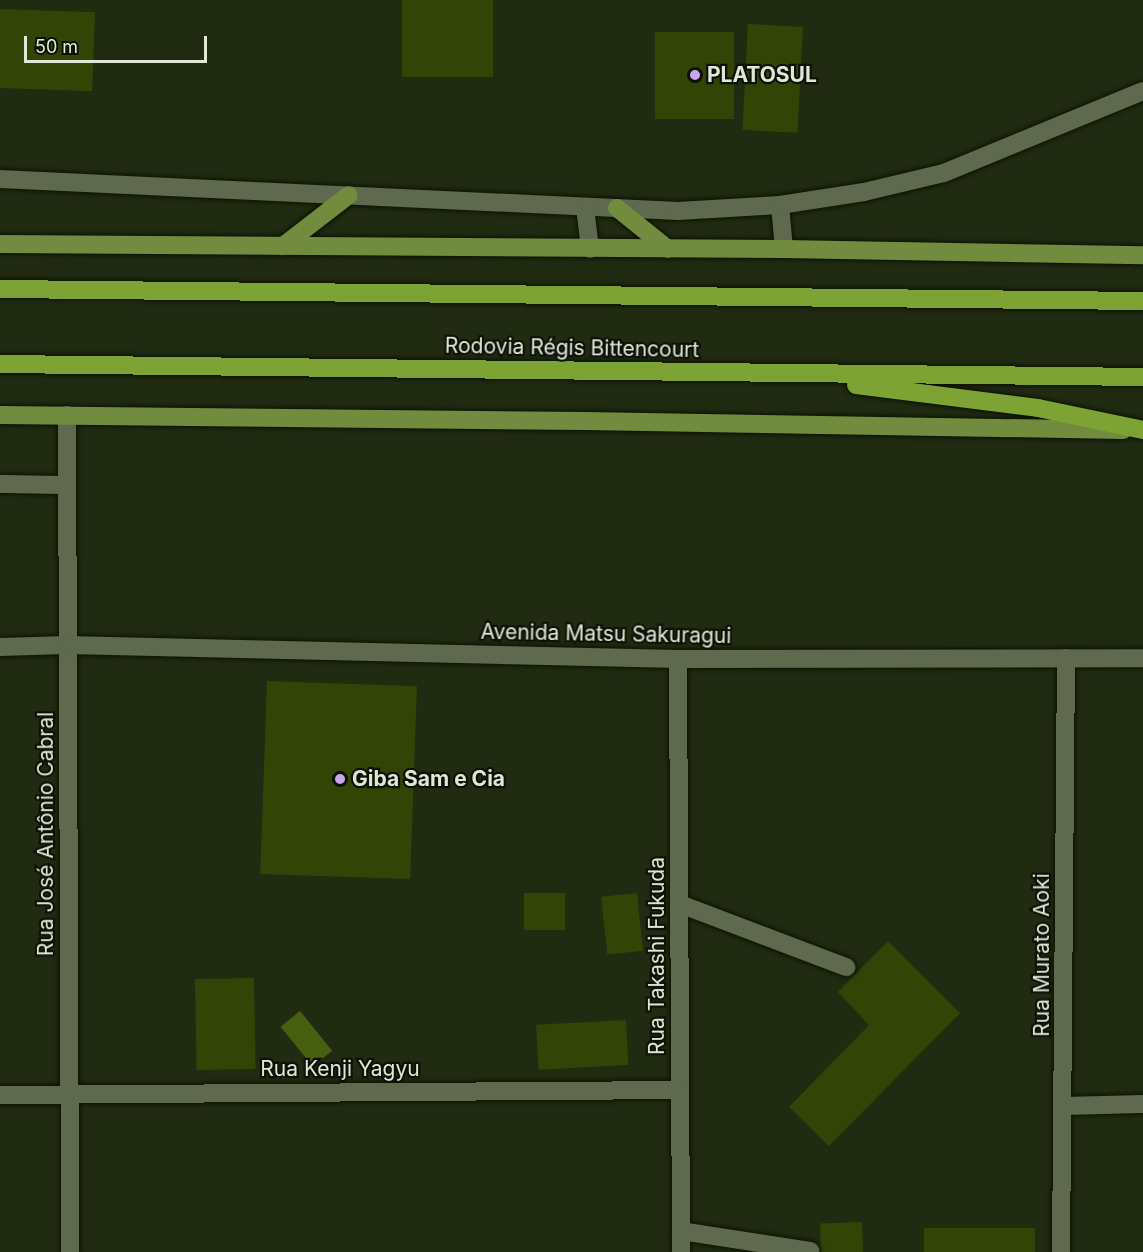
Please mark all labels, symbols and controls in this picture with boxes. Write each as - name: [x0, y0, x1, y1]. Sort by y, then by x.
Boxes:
- scale bar: [27, 24, 210, 62]
- text: 50 m: [35, 36, 78, 57]
- place label: PLATOSUL: [707, 62, 817, 88]
- marker: PLATOSUL: [688, 68, 702, 82]
- street label: Rodovia Régis Bittencourt: [445, 333, 699, 363]
- street label: Avenida Matsu Sakuragui: [480, 619, 732, 649]
- street label: Rua José Antônio Cabral: [33, 712, 59, 956]
- place label: Giba Sam e Cia: [352, 766, 505, 792]
- marker: Giba Sam e Cia: [333, 772, 347, 786]
- street label: Rua Takashi Fukuda: [644, 857, 670, 1055]
- street label: Rua Murato Aoki: [1029, 873, 1055, 1037]
- street label: Rua Kenji Yagyu: [260, 1056, 420, 1082]

